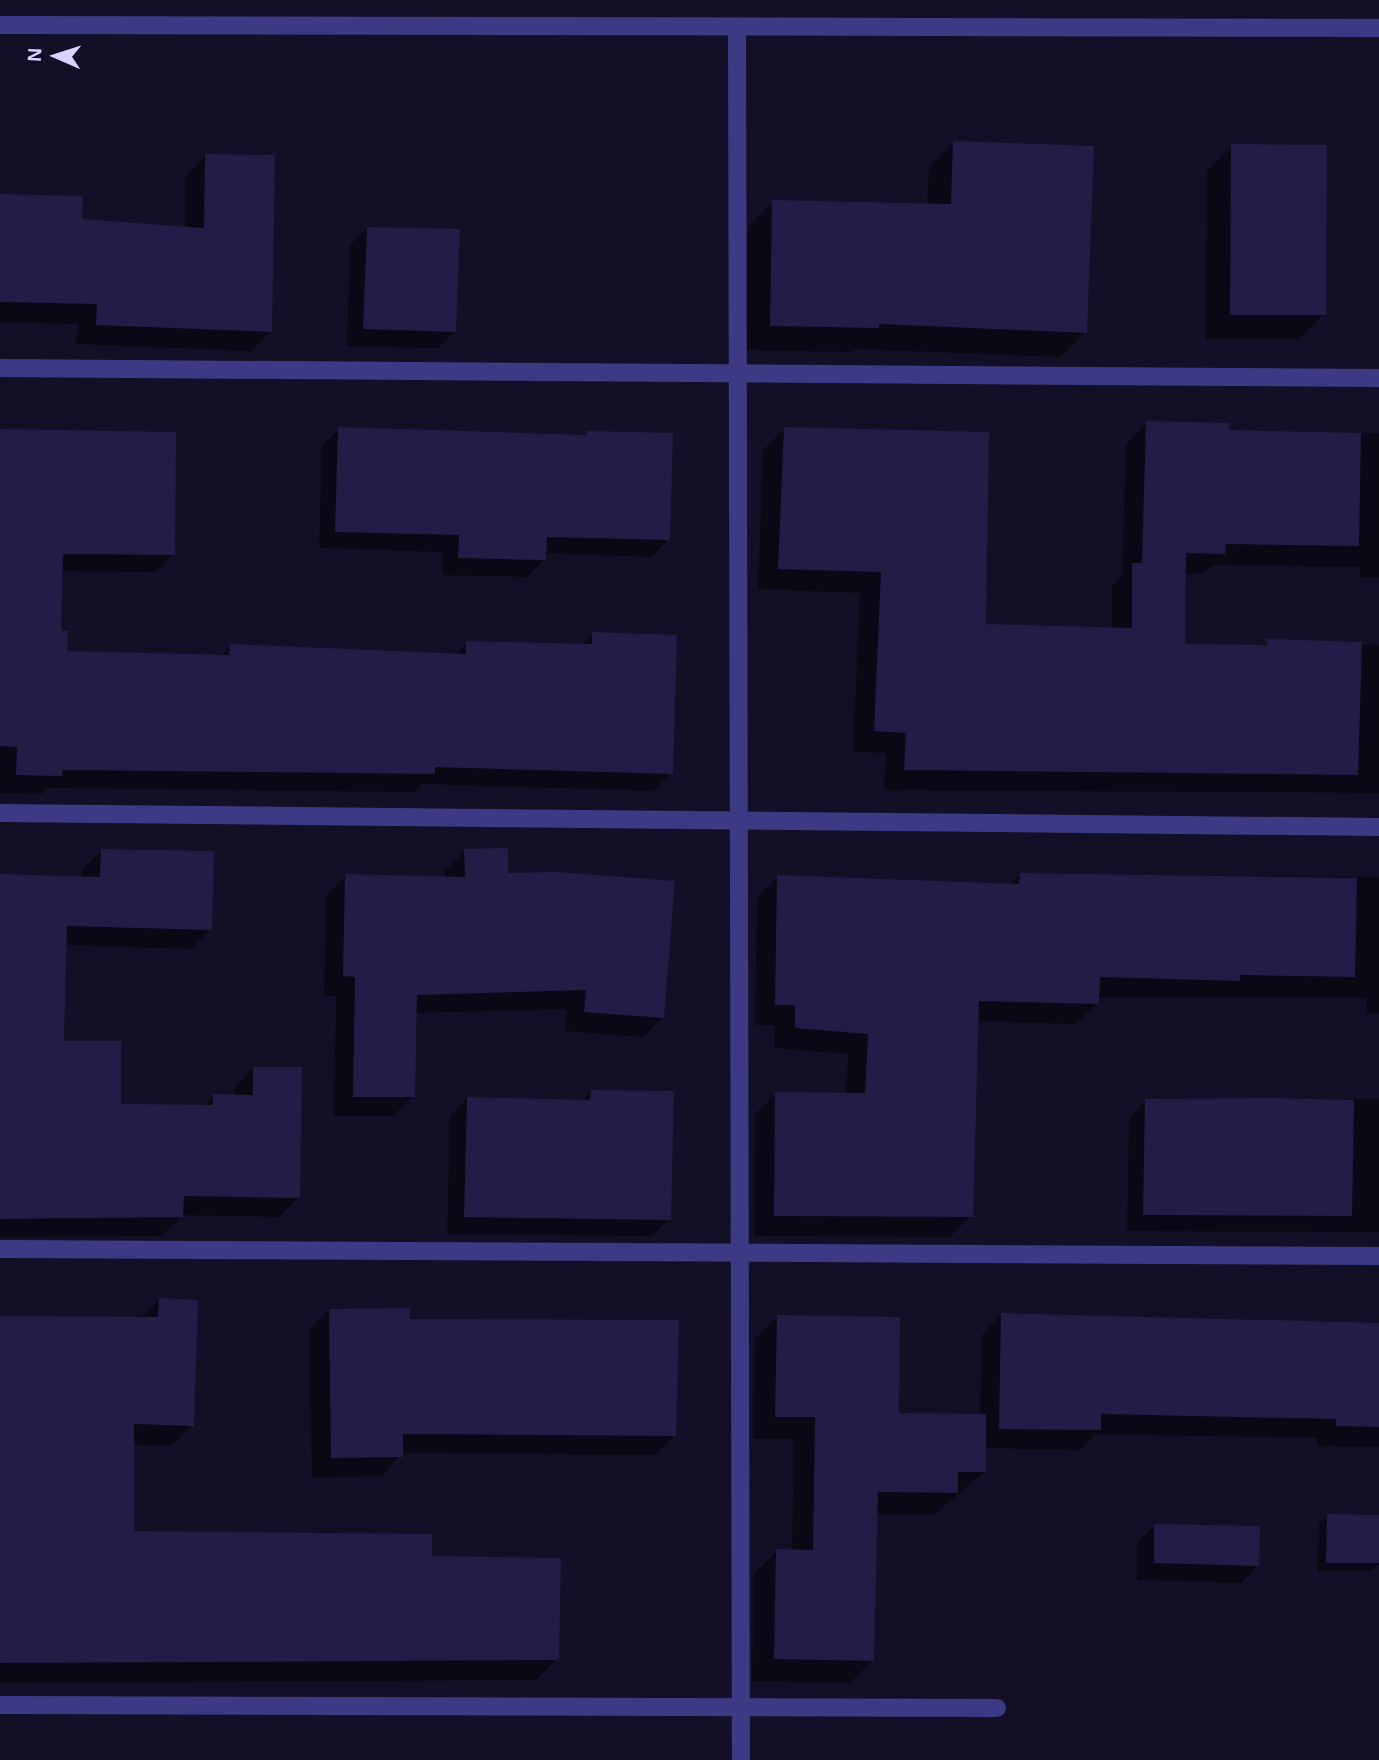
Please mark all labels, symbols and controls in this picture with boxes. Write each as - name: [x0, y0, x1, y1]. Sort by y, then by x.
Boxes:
- north arrow: [21, 21, 91, 91]
- text: N: [24, 47, 45, 62]

